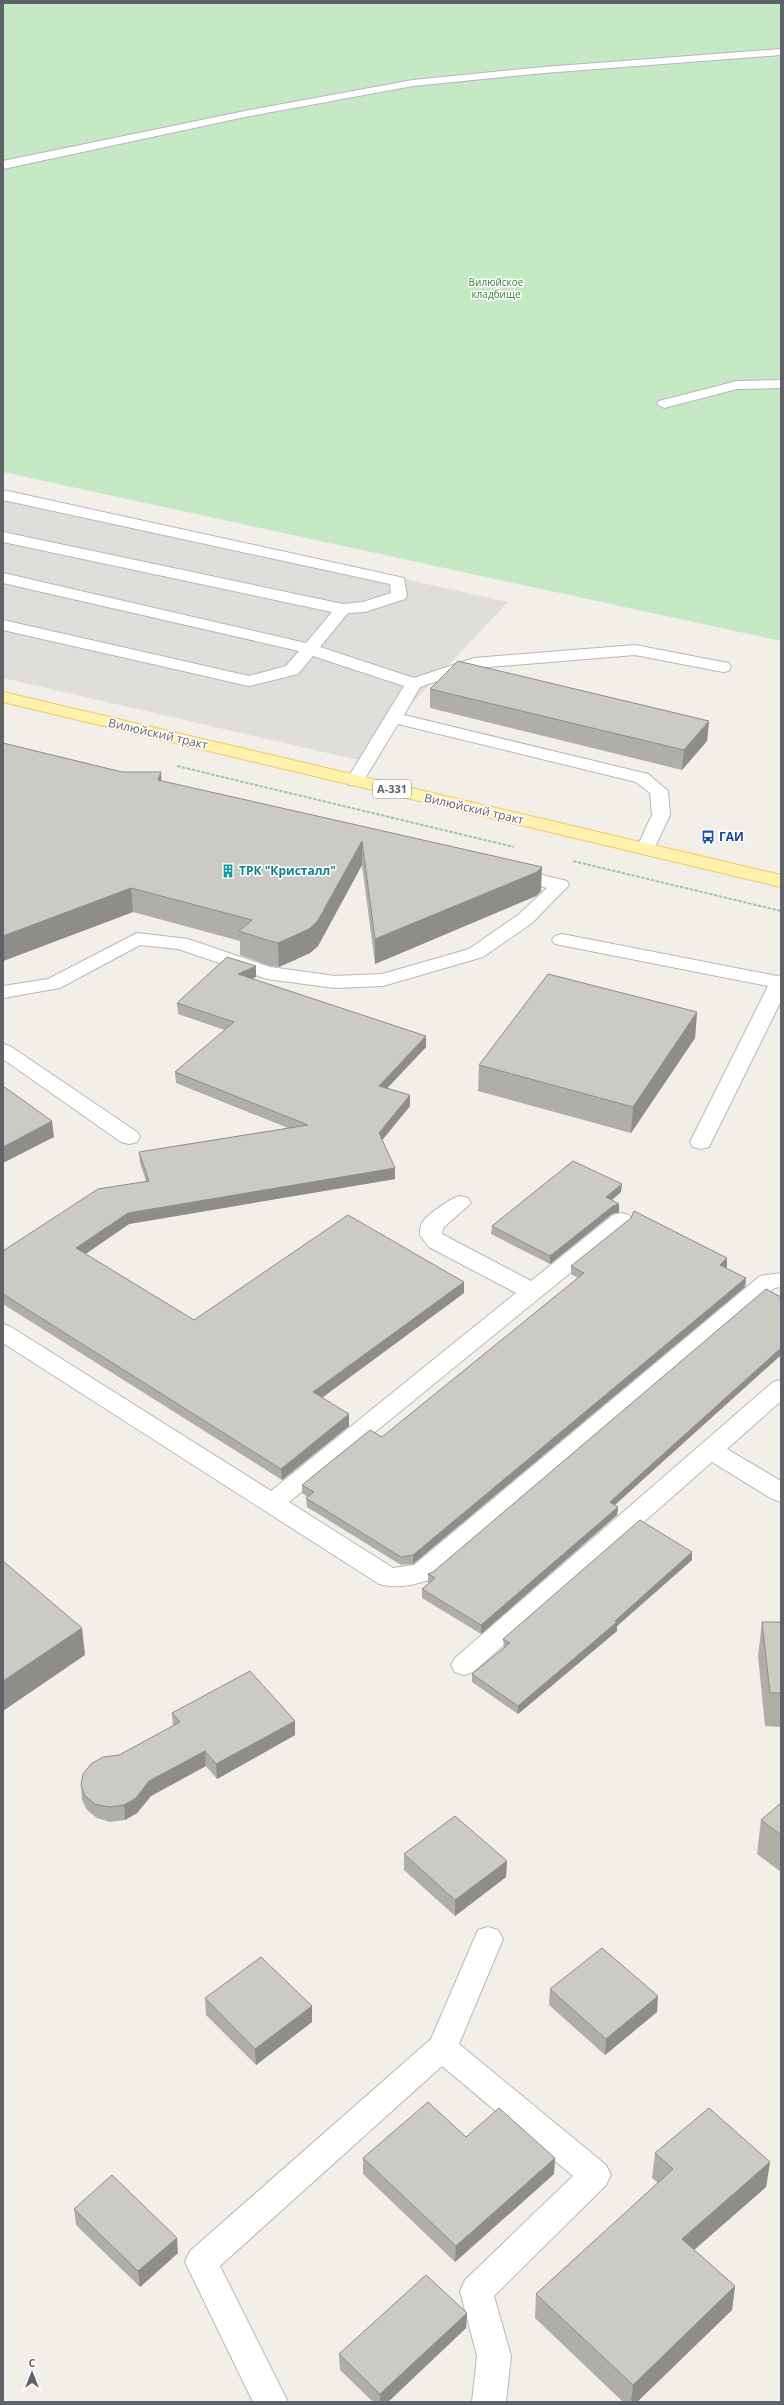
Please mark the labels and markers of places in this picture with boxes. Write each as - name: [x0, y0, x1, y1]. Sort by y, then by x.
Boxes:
- place label: ГАИ: [719, 828, 744, 845]
- bus stop icon: ГАИ: [700, 829, 716, 845]
- place label: ТРК "Кристалл": [239, 862, 336, 879]
- building icon: ТРК "Кристалл": [220, 863, 236, 879]

